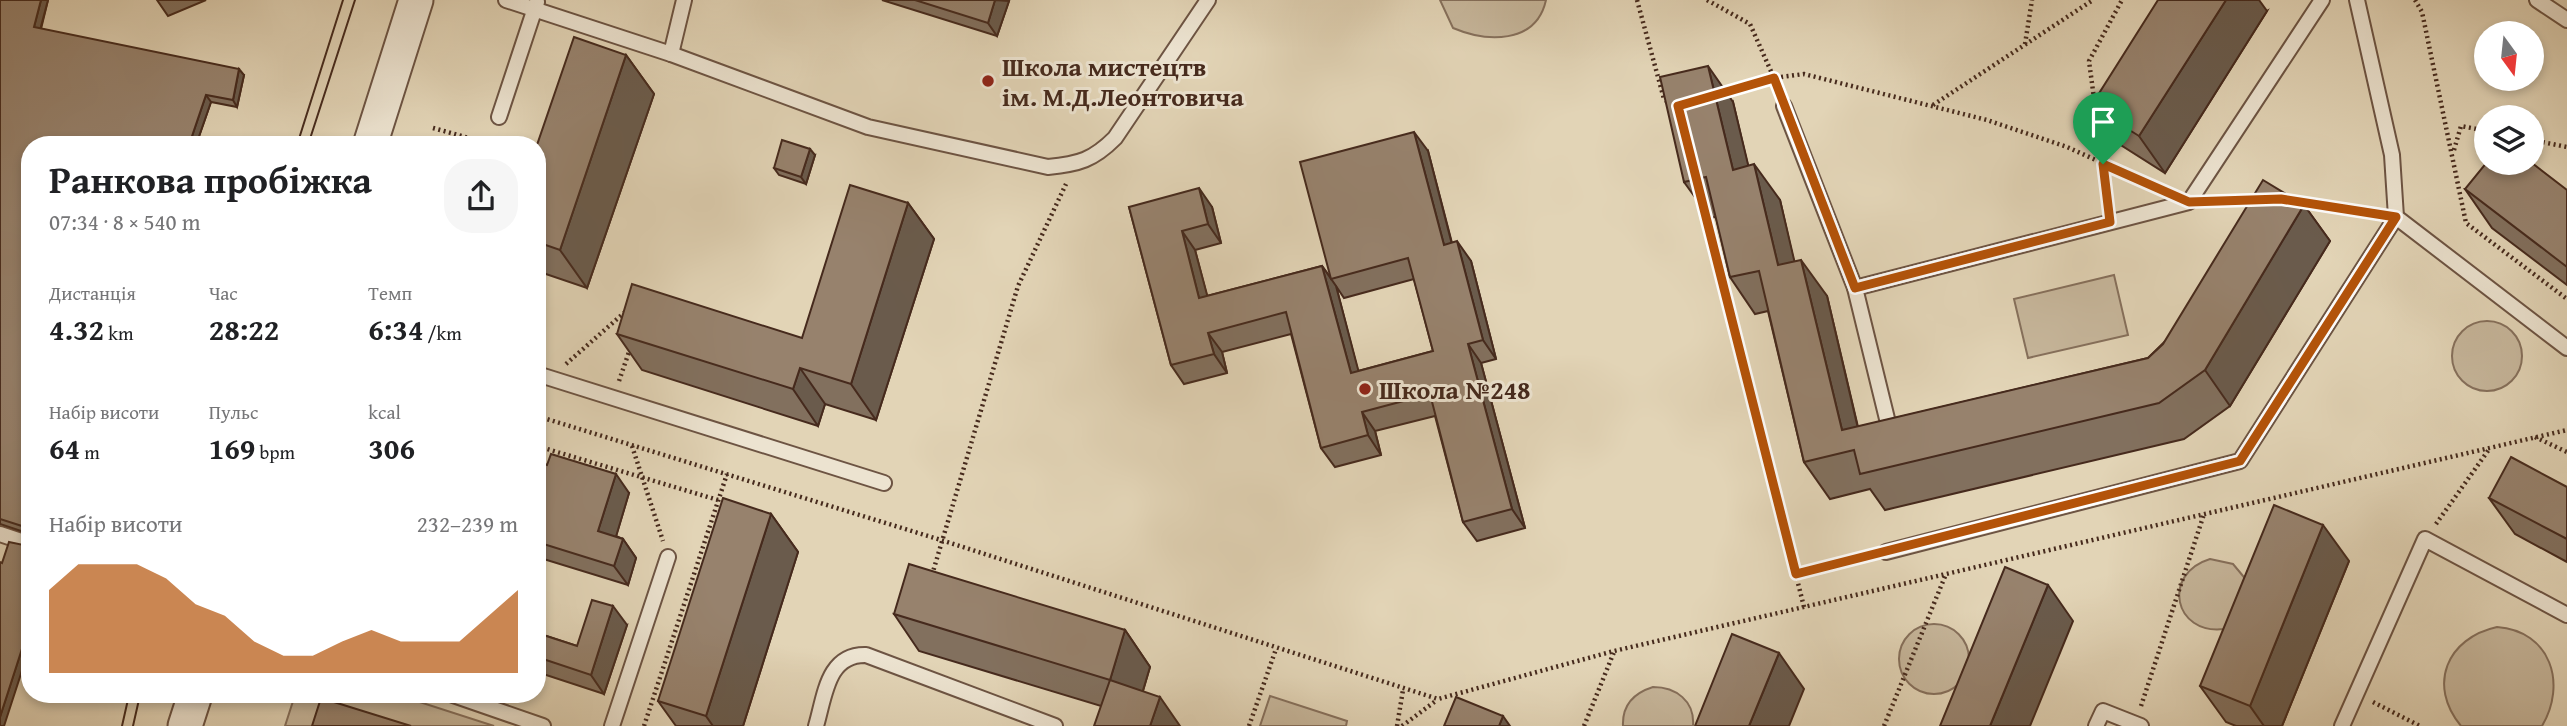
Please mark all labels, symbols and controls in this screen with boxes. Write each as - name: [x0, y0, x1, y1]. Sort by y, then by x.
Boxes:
- north arrow: [2474, 21, 2544, 91]
- map controls: [2474, 21, 2544, 175]
- place label: Школа мистецтв ім. М.Д.Леонтовича: [1002, 47, 1244, 116]
- marker: Школа мистецтв ім. М.Д.Леонтовича: [980, 73, 996, 89]
- pin: [2073, 92, 2133, 164]
- icon: arrive: [2084, 103, 2122, 141]
- button: layers: [2474, 105, 2544, 175]
- text: Ранкова пробіжка: [49, 151, 372, 207]
- button: share: [444, 159, 518, 233]
- text: 07:34 · 8 × 540 m: [49, 205, 201, 238]
- text: Дистанція: [49, 279, 136, 307]
- text: Час: [209, 279, 238, 307]
- text: Темп: [368, 279, 412, 307]
- text: 4.32: [49, 307, 104, 351]
- text: 28:22: [209, 307, 279, 351]
- text: 6:34: [368, 307, 423, 351]
- text: km: [104, 319, 133, 347]
- text: /km: [423, 319, 462, 347]
- place label: Школа №248: [1379, 370, 1531, 409]
- marker: Школа №248: [1357, 381, 1373, 397]
- text: Набір висоти: [49, 398, 159, 426]
- text: Пульс: [209, 398, 258, 426]
- text: kcal: [368, 398, 401, 426]
- text: 64: [49, 426, 80, 470]
- text: 169: [209, 426, 255, 470]
- text: 306: [368, 426, 415, 470]
- text: m: [80, 438, 100, 466]
- text: bpm: [255, 438, 295, 466]
- text: Набір висоти: [49, 507, 183, 540]
- text: 232–239 m: [417, 507, 518, 540]

